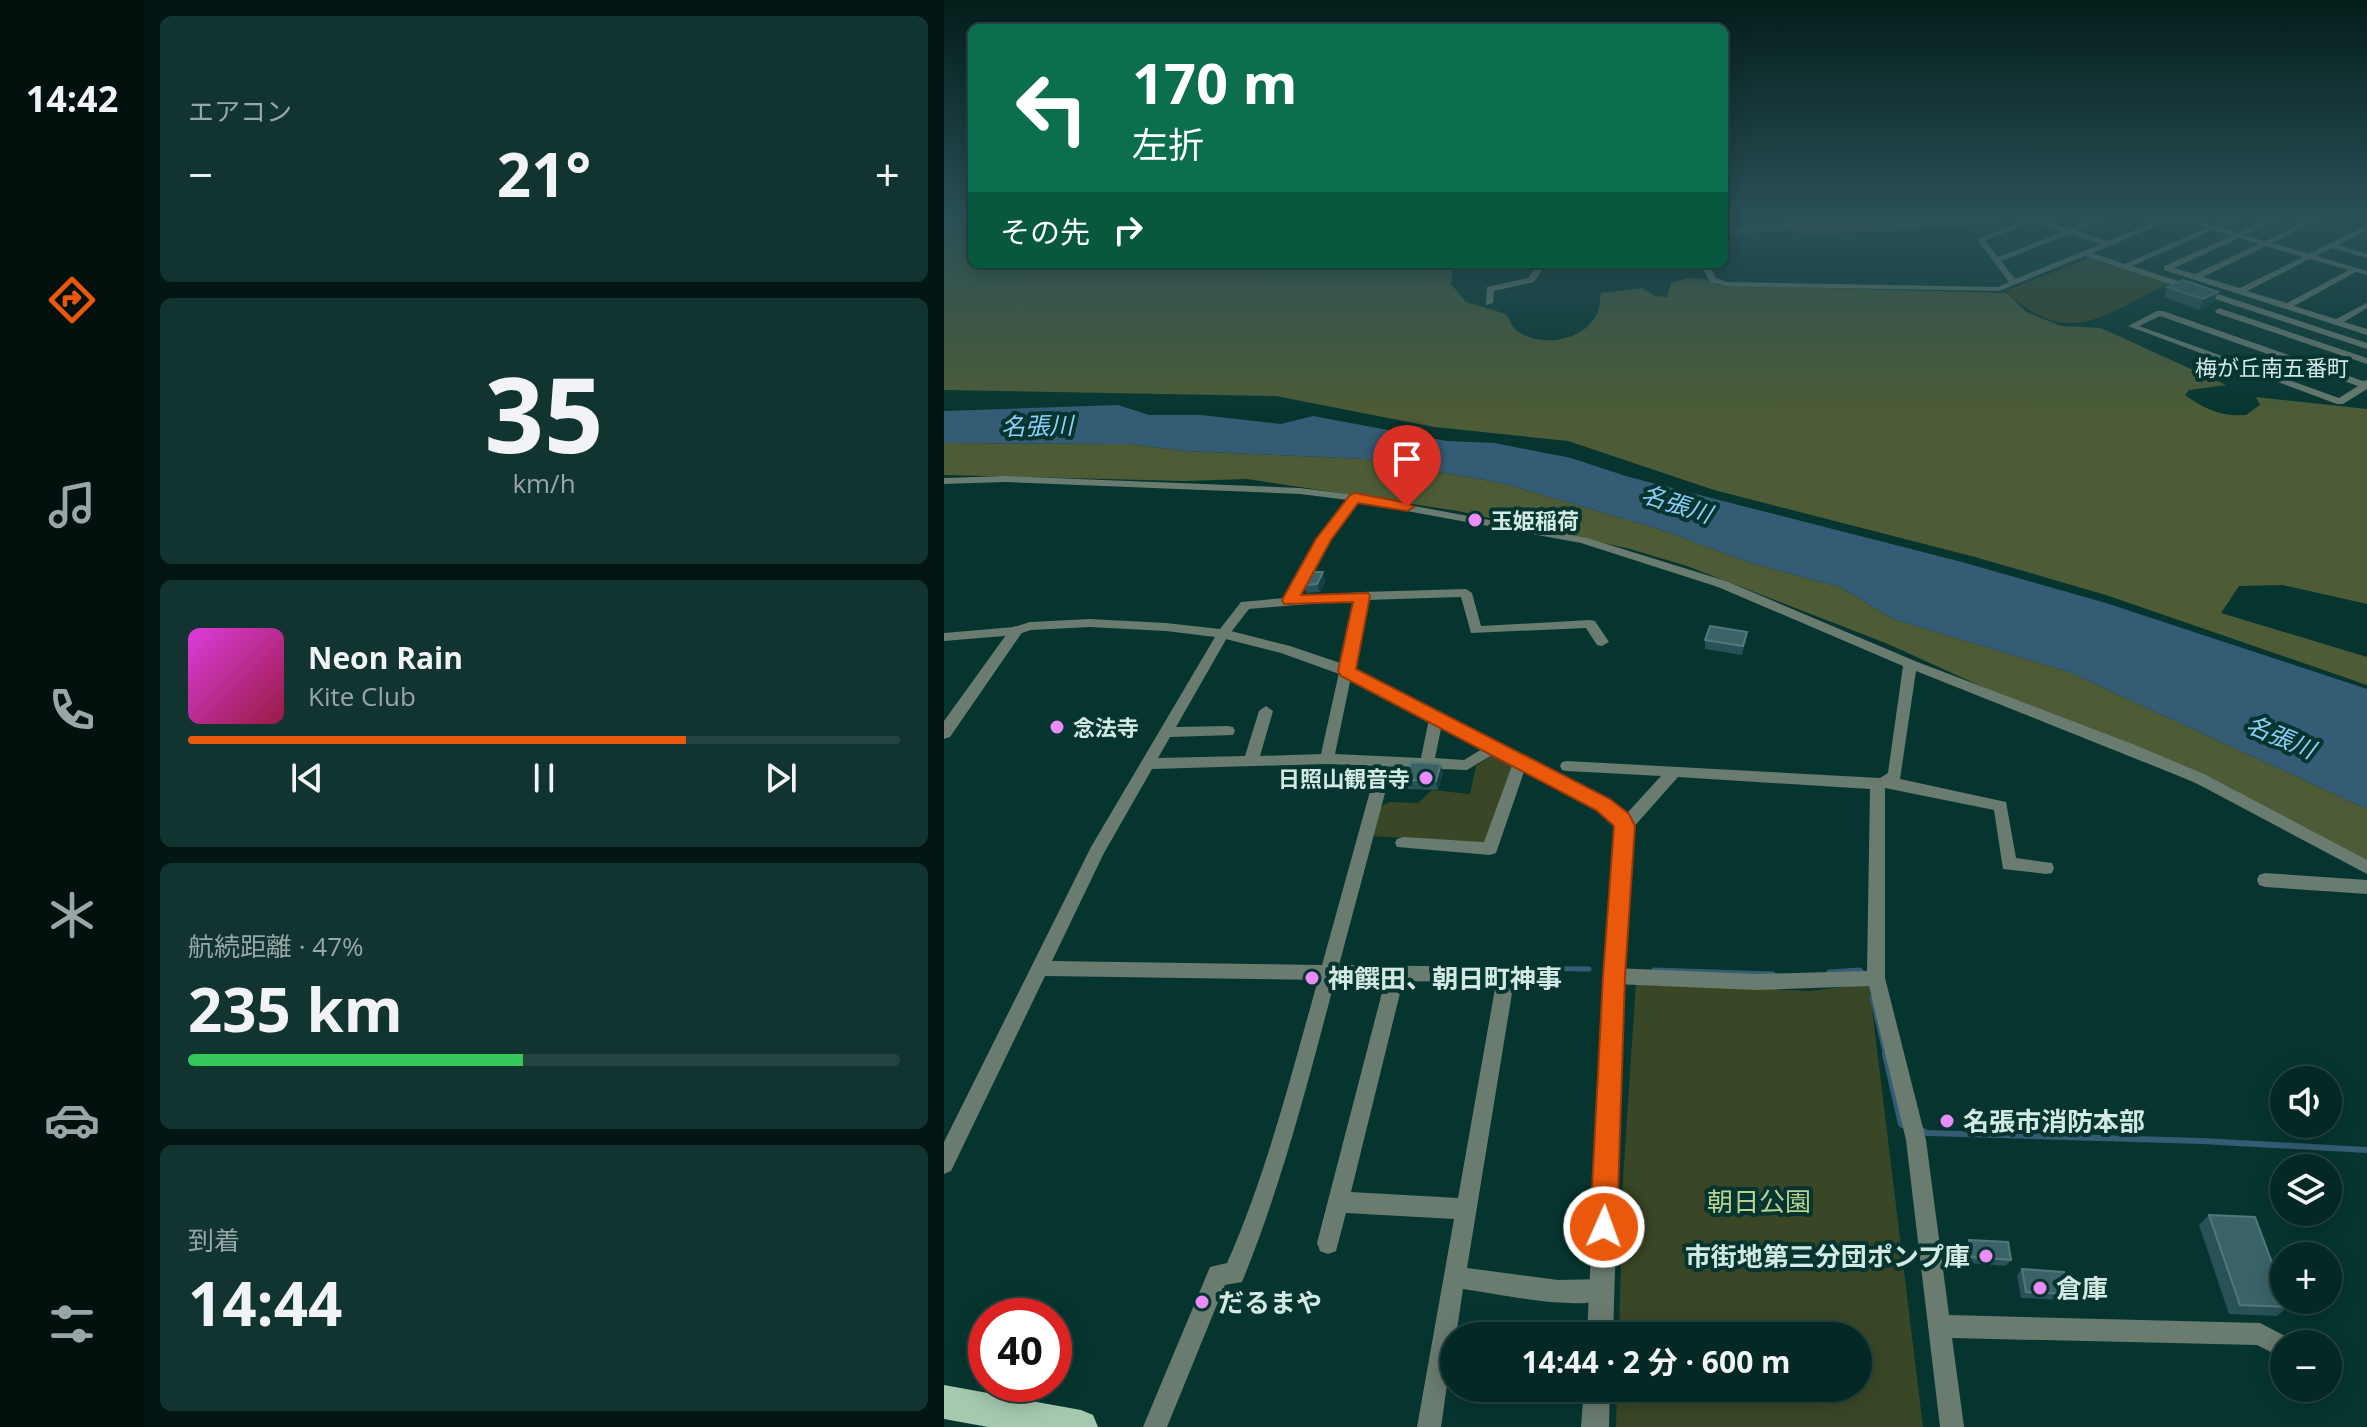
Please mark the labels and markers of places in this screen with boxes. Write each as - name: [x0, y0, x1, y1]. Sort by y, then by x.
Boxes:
- pin: [1373, 425, 1441, 507]
- place label: 玉姫稲荷: [1491, 505, 1579, 535]
- marker: 玉姫稲荷: [1466, 511, 1484, 529]
- place label: 念法寺: [1073, 712, 1139, 742]
- marker: 念法寺: [1048, 718, 1066, 736]
- place label: 日照山観音寺: [1278, 763, 1410, 793]
- marker: 日照山観音寺: [1417, 769, 1435, 787]
- place label: 神饌田、朝日町神事: [1328, 960, 1562, 996]
- marker: 神饌田、朝日町神事: [1303, 969, 1321, 987]
- place label: 名張市消防本部: [1963, 1103, 2145, 1139]
- marker: 名張市消防本部: [1938, 1112, 1956, 1130]
- place label: 市街地第三分団ポンプ庫: [1685, 1238, 1970, 1274]
- marker: 市街地第三分団ポンプ庫: [1977, 1247, 1995, 1265]
- place label: 倉庫: [2056, 1270, 2108, 1306]
- marker: 倉庫: [2031, 1279, 2049, 1297]
- place label: だるまや: [1218, 1284, 1322, 1320]
- marker: だるまや: [1193, 1293, 1211, 1311]

